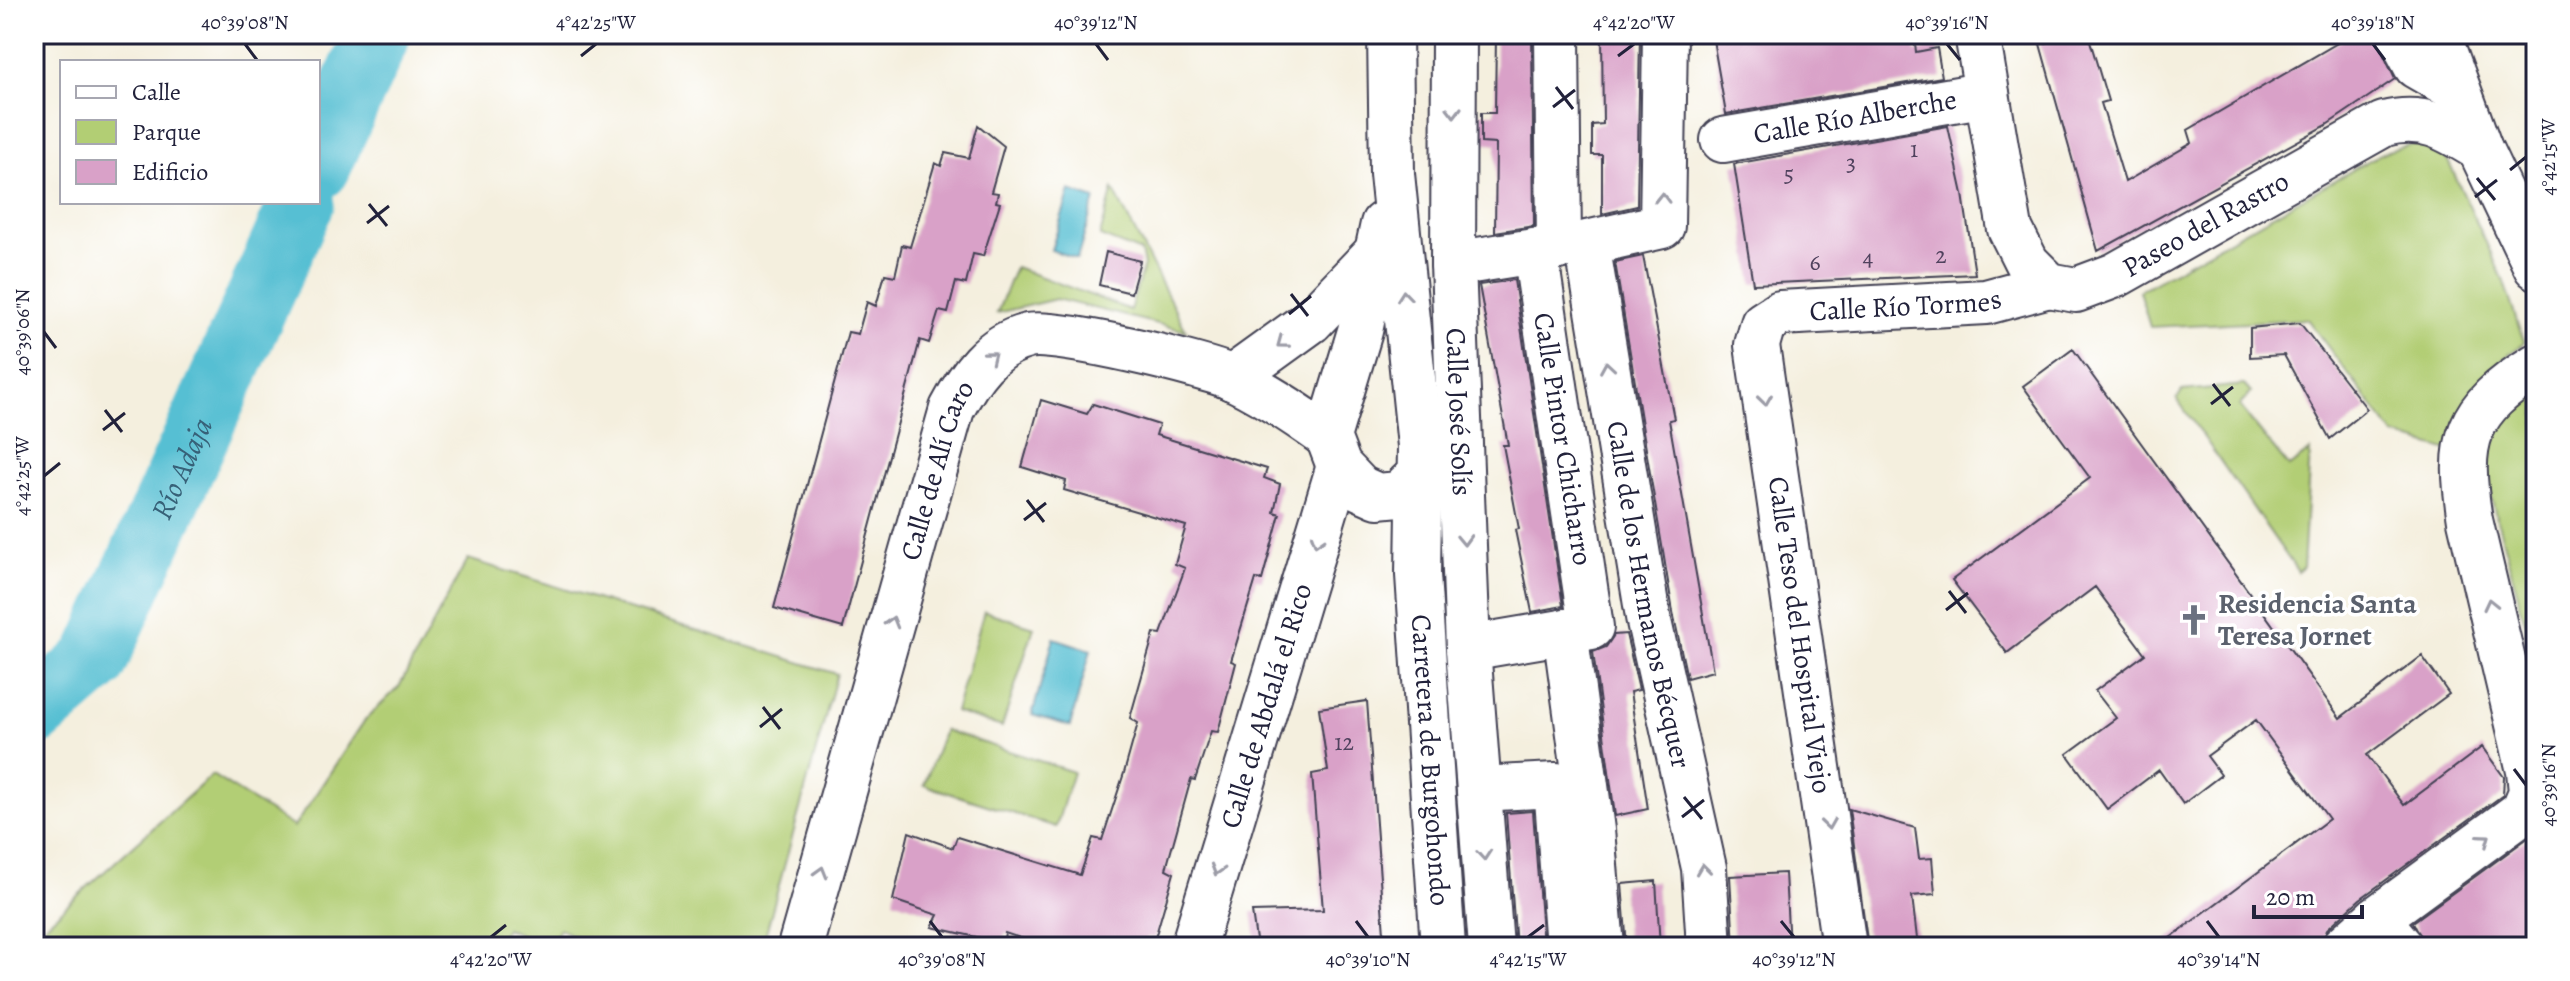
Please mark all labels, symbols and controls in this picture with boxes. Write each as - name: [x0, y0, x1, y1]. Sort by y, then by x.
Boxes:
- text: 40°39'08"N: [201, 9, 289, 36]
- text: 4°42'25"W: [556, 9, 636, 36]
- text: 40°39'12"N: [1054, 9, 1138, 36]
- text: 4°42'20"W: [1593, 9, 1675, 36]
- text: 40°39'16"N: [1905, 9, 1989, 36]
- text: 40°39'18"N: [2331, 9, 2415, 36]
- legend: [60, 60, 320, 204]
- text: Calle: [132, 76, 181, 108]
- street label: Calle Río Alberche: [1750, 81, 1960, 153]
- one-way arrow: [1445, 106, 1463, 119]
- text: Parque: [132, 116, 201, 148]
- text: 4°42'15"W: [2535, 118, 2562, 196]
- house number: 1: [1910, 133, 1918, 165]
- house number: 3: [1846, 147, 1856, 179]
- text: Edificio: [132, 156, 208, 188]
- house number: 5: [1784, 158, 1794, 190]
- street label: Paseo del Rastro: [2115, 162, 2296, 287]
- one-way arrow: [1654, 191, 1671, 204]
- house number: 2: [1935, 239, 1947, 271]
- house number: 4: [1863, 241, 1874, 273]
- house number: 6: [1809, 246, 1821, 278]
- street label: Calle Río Tormes: [1809, 280, 2006, 330]
- text: 40°39'06"N: [9, 289, 36, 375]
- one-way arrow: [1396, 289, 1413, 302]
- street label: Calle Pintor Chicharro: [1524, 310, 1602, 568]
- street label: Calle José Solís: [1437, 327, 1481, 497]
- one-way arrow: [1276, 333, 1291, 347]
- one-way arrow: [982, 352, 997, 366]
- one-way arrow: [1599, 360, 1616, 373]
- street label: Calle de Alí Caro: [891, 373, 983, 565]
- one-way arrow: [1756, 394, 1773, 407]
- water label: Río Adaja: [141, 411, 222, 526]
- street label: Calle de los Hermanos Bécquer: [1597, 418, 1700, 772]
- text: 4°42'25"W: [9, 436, 36, 516]
- street label: Calle Teso del Hospital Viejo: [1759, 474, 1841, 796]
- one-way arrow: [1310, 534, 1326, 548]
- one-way arrow: [1455, 534, 1472, 547]
- street label: Calle de Abdalá el Rico: [1211, 579, 1321, 833]
- place label: Residencia Santa Teresa Jornet: [2218, 585, 2417, 655]
- one-way arrow: [2482, 598, 2499, 612]
- church icon: Residencia Santa Teresa Jornet: [2177, 603, 2211, 637]
- street label: Carretera de Burgohondo: [1402, 613, 1459, 907]
- one-way arrow: [883, 615, 899, 629]
- house number: 12: [1334, 726, 1354, 758]
- text: 40°39'16"N: [2535, 743, 2562, 827]
- one-way arrow: [1819, 818, 1836, 831]
- one-way arrow: [2476, 834, 2491, 848]
- one-way arrow: [1475, 849, 1492, 862]
- one-way arrow: [1695, 862, 1712, 876]
- one-way arrow: [1210, 863, 1226, 877]
- one-way arrow: [812, 866, 828, 879]
- scale bar: [2254, 869, 2362, 919]
- text: 20 m: [2266, 881, 2315, 913]
- text: 4°42'20"W: [450, 946, 532, 973]
- text: 40°39'08"N: [898, 946, 986, 973]
- text: 40°39'10"N: [1326, 946, 1410, 973]
- text: 4°42'15"W: [1489, 946, 1567, 973]
- text: 40°39'12"N: [1752, 946, 1836, 973]
- text: 40°39'14"N: [2178, 946, 2260, 973]

